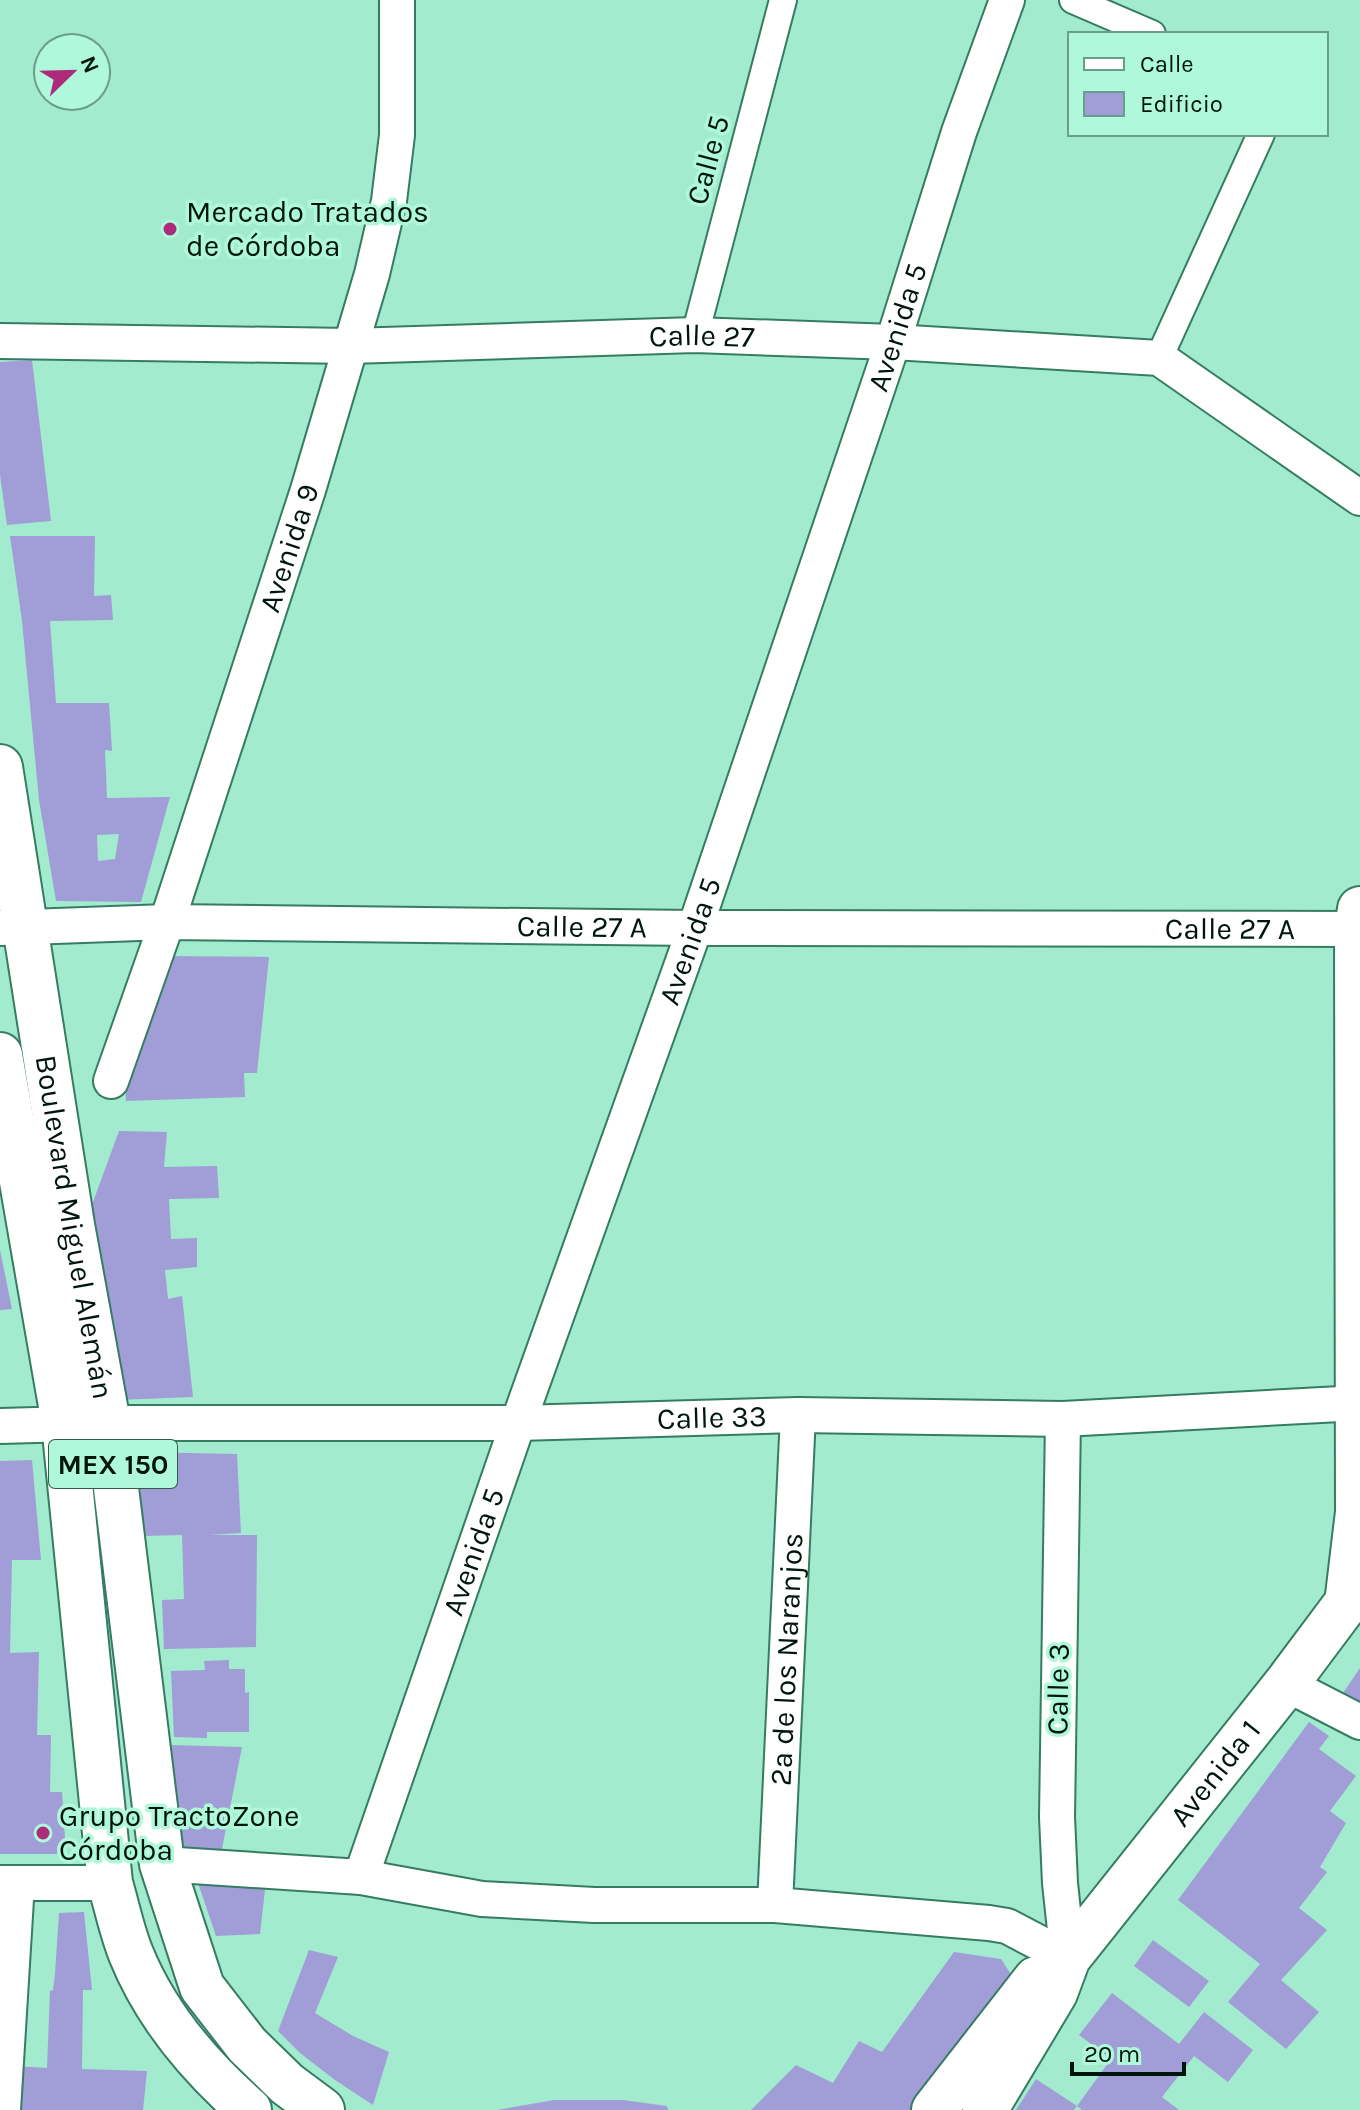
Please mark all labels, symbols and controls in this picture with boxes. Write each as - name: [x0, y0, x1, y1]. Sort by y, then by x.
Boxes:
- north arrow: [32, 32, 112, 112]
- legend: [1068, 32, 1328, 136]
- text: Calle: [1140, 50, 1194, 78]
- text: N: [74, 52, 105, 77]
- text: Edificio: [1140, 90, 1223, 118]
- street label: Calle 5: [679, 111, 737, 209]
- place label: Mercado Tratados de Córdoba: [186, 194, 429, 264]
- marker: Mercado Tratados de Córdoba: [161, 220, 179, 238]
- street label: Avenida 5: [860, 259, 935, 396]
- street label: Calle 27: [648, 317, 755, 355]
- street label: Avenida 9: [251, 479, 327, 617]
- street label: Avenida 5: [651, 873, 729, 1010]
- street label: Calle 27 A: [517, 908, 647, 945]
- street label: Calle 27 A: [1165, 911, 1295, 947]
- street label: Boulevard Miguel Alemán: [28, 1052, 121, 1402]
- street label: Calle 33: [657, 1398, 767, 1437]
- road number: MEX 150: [49, 1440, 177, 1488]
- street label: Avenida 5: [435, 1483, 512, 1620]
- street label: 2a de los Naranjos: [763, 1532, 810, 1787]
- street label: Calle 3: [1039, 1643, 1077, 1735]
- street label: Avenida 1: [1162, 1713, 1268, 1833]
- place label: Grupo TractoZone Córdoba: [59, 1798, 299, 1868]
- marker: Grupo TractoZone Córdoba: [34, 1824, 52, 1842]
- scale bar: [1072, 2026, 1184, 2076]
- text: 20 m: [1084, 2040, 1140, 2068]

